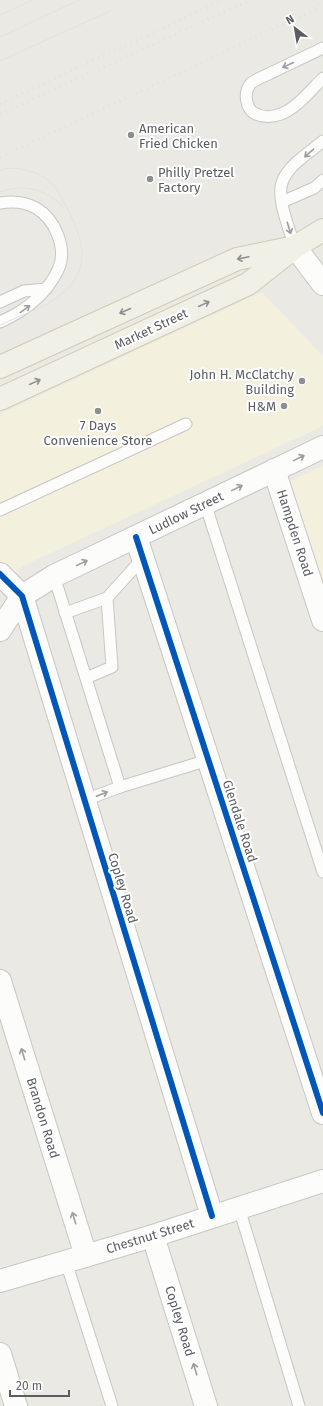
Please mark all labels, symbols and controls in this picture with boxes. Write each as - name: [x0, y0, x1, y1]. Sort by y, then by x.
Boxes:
- north arrow: [275, 8, 315, 48]
- text: N: [284, 12, 297, 27]
- one-way arrow: [282, 62, 294, 69]
- place label: American Fried Chicken: [139, 121, 218, 151]
- marker: American Fried Chicken: [126, 130, 136, 140]
- one-way arrow: [304, 148, 315, 157]
- place label: Philly Pretzel Factory: [158, 165, 234, 195]
- marker: Philly Pretzel Factory: [145, 174, 155, 184]
- one-way arrow: [286, 221, 293, 234]
- one-way arrow: [237, 254, 250, 262]
- one-way arrow: [198, 300, 210, 307]
- one-way arrow: [19, 305, 30, 313]
- street label: Market Street: [112, 305, 190, 353]
- one-way arrow: [119, 307, 131, 315]
- place label: John H. McClatchy Building: [189, 367, 295, 397]
- marker: John H. McClatchy Building: [297, 376, 307, 386]
- one-way arrow: [29, 378, 41, 385]
- place label: H&M: [248, 399, 276, 414]
- marker: H&M: [279, 401, 289, 411]
- marker: 7 Days Convenience Store: [93, 406, 103, 416]
- place label: 7 Days Convenience Store: [44, 418, 152, 448]
- one-way arrow: [292, 454, 304, 461]
- one-way arrow: [230, 484, 242, 491]
- street label: Ludlow Street: [146, 488, 226, 537]
- street label: Hampden Road: [274, 488, 316, 578]
- one-way arrow: [75, 559, 87, 566]
- street label: Glendale Road: [220, 778, 260, 864]
- one-way arrow: [96, 789, 108, 797]
- street label: Copley Road: [105, 851, 141, 925]
- one-way arrow: [19, 1048, 26, 1061]
- street label: Brandon Road: [24, 1076, 62, 1160]
- one-way arrow: [70, 1213, 78, 1225]
- street label: Chestnut Street: [104, 1215, 196, 1257]
- street label: Copley Road: [162, 1284, 198, 1358]
- one-way arrow: [191, 1362, 198, 1375]
- scale bar: [10, 1372, 69, 1398]
- text: 20 m: [16, 1379, 42, 1393]

